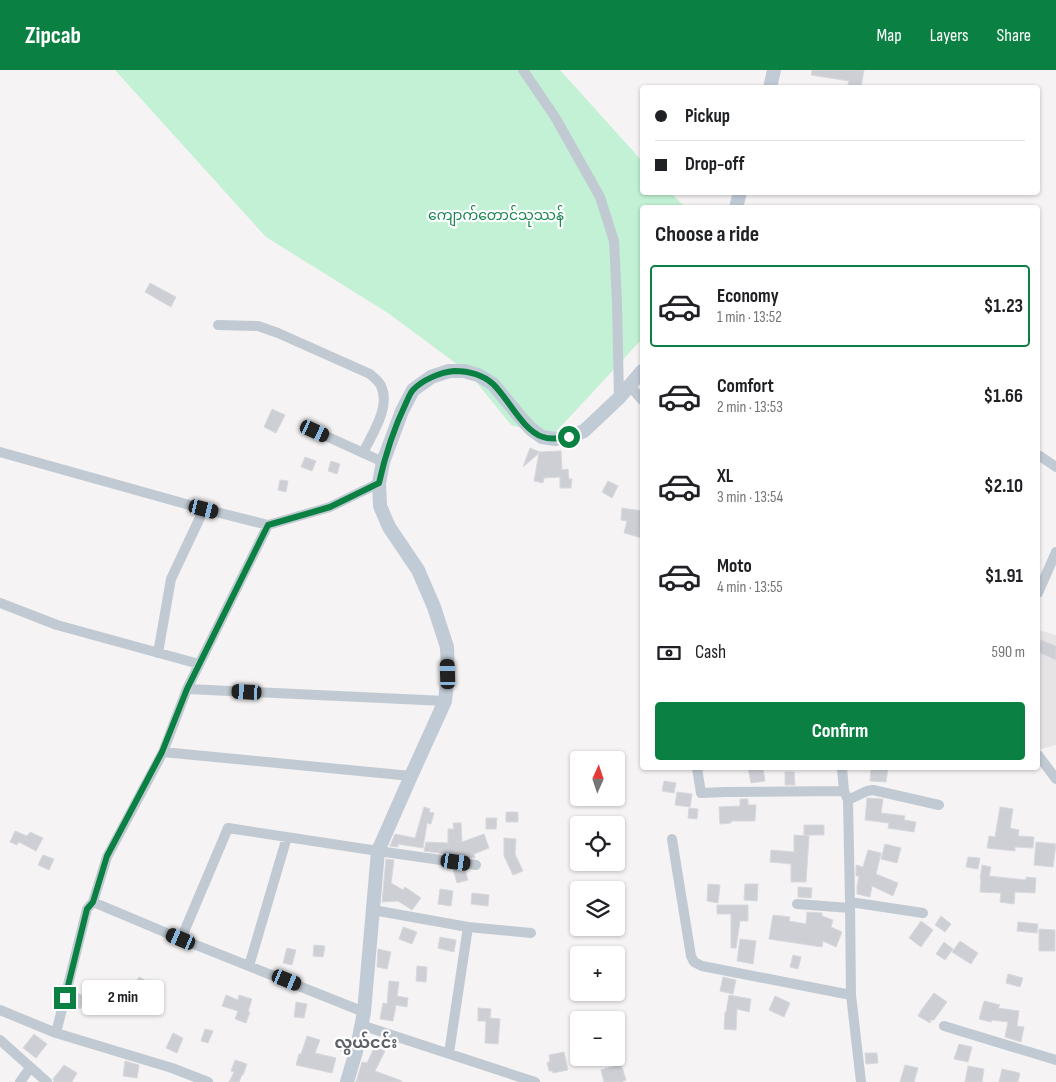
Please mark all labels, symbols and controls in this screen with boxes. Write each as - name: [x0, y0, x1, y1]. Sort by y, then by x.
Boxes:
- text: Zipcab: [25, 21, 81, 50]
- text: Map: [877, 25, 902, 46]
- text: Layers: [930, 25, 969, 46]
- text: Share: [997, 25, 1031, 46]
- text: Pickup: [685, 105, 730, 128]
- text: Drop-off: [685, 153, 745, 176]
- park label: ကျောက်တောင်သုဿန်: [428, 205, 564, 227]
- text: Choose a ride: [655, 221, 759, 248]
- icon: car: [657, 284, 702, 329]
- text: Economy: [717, 285, 779, 308]
- text: $1.23: [984, 295, 1023, 318]
- text: 1 min · 13:52: [717, 308, 782, 327]
- icon: car: [657, 374, 702, 419]
- text: Comfort: [717, 375, 774, 398]
- text: $1.66: [984, 385, 1023, 408]
- text: 2 min · 13:53: [717, 398, 783, 417]
- car: [298, 418, 331, 444]
- route start: [558, 426, 580, 448]
- icon: car: [657, 464, 702, 509]
- text: XL: [717, 465, 733, 488]
- text: $2.10: [984, 475, 1023, 498]
- text: 3 min · 13:54: [717, 488, 783, 507]
- car: [187, 498, 220, 520]
- icon: car: [657, 554, 702, 599]
- text: Moto: [717, 555, 752, 578]
- text: $1.91: [985, 565, 1023, 588]
- text: 4 min · 13:55: [717, 578, 783, 597]
- icon: cash: [655, 639, 683, 667]
- text: Cash: [695, 641, 726, 664]
- text: 590 m: [992, 643, 1025, 662]
- car: [439, 659, 456, 689]
- car: [231, 684, 262, 700]
- button: Confirm: [655, 702, 1025, 760]
- north arrow: [570, 751, 625, 806]
- map controls: [570, 751, 625, 1066]
- button: locate: [570, 816, 625, 871]
- car: [440, 852, 471, 872]
- button: layers: [570, 881, 625, 936]
- car: [164, 926, 197, 952]
- button: +: [570, 946, 625, 1001]
- car: [270, 967, 303, 993]
- callout: 2 min: [82, 980, 165, 1016]
- route end: [54, 987, 76, 1009]
- text: 2 min: [108, 988, 138, 1007]
- button: −: [570, 1011, 625, 1066]
- district label: လွယ်ငင်း: [335, 1031, 397, 1055]

